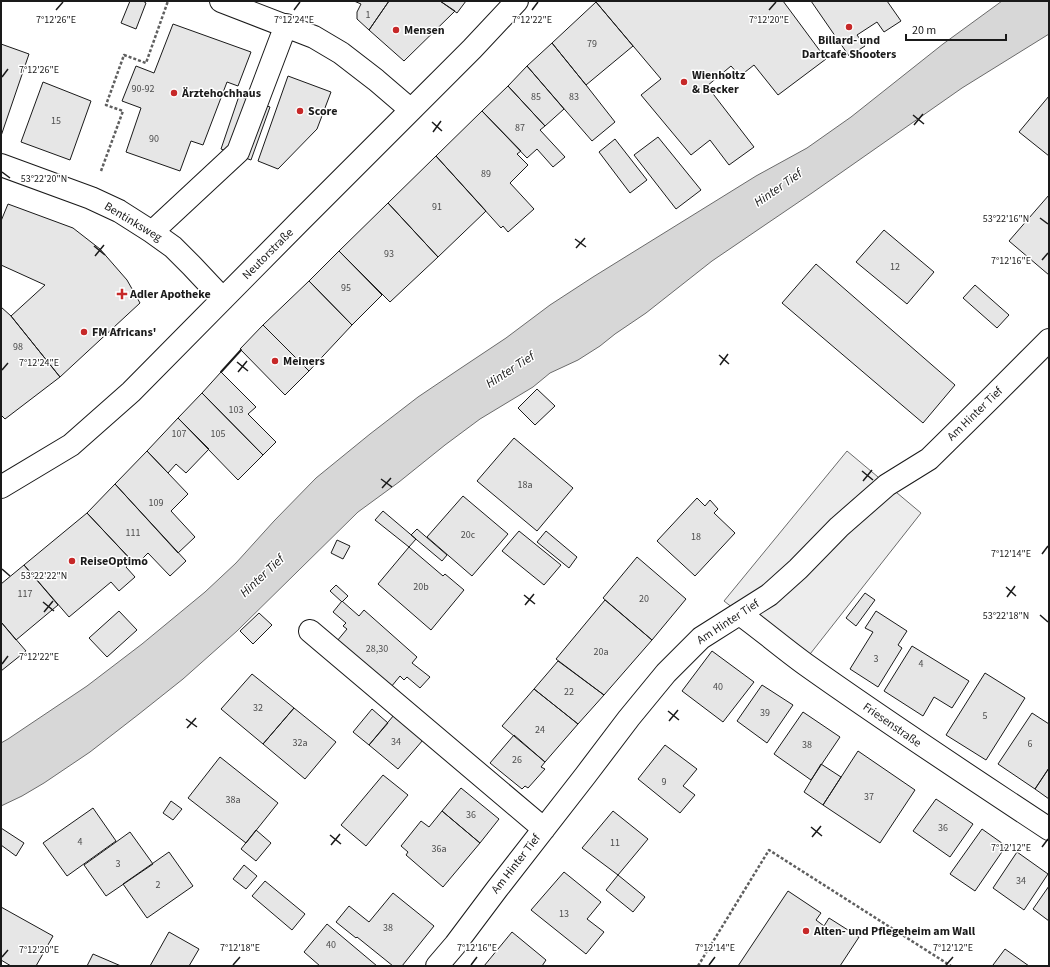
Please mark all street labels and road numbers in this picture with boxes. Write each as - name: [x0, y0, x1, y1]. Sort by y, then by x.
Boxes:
- street label: Bentinksweg: [101, 198, 165, 246]
- street label: Neutorstraße: [239, 224, 298, 283]
- street label: Am Hinter Tief: [943, 383, 1007, 445]
- street label: Am Hinter Tief: [693, 595, 763, 649]
- street label: Friesenstraße: [859, 699, 925, 751]
- street label: Am Hinter Tief: [487, 830, 545, 897]

